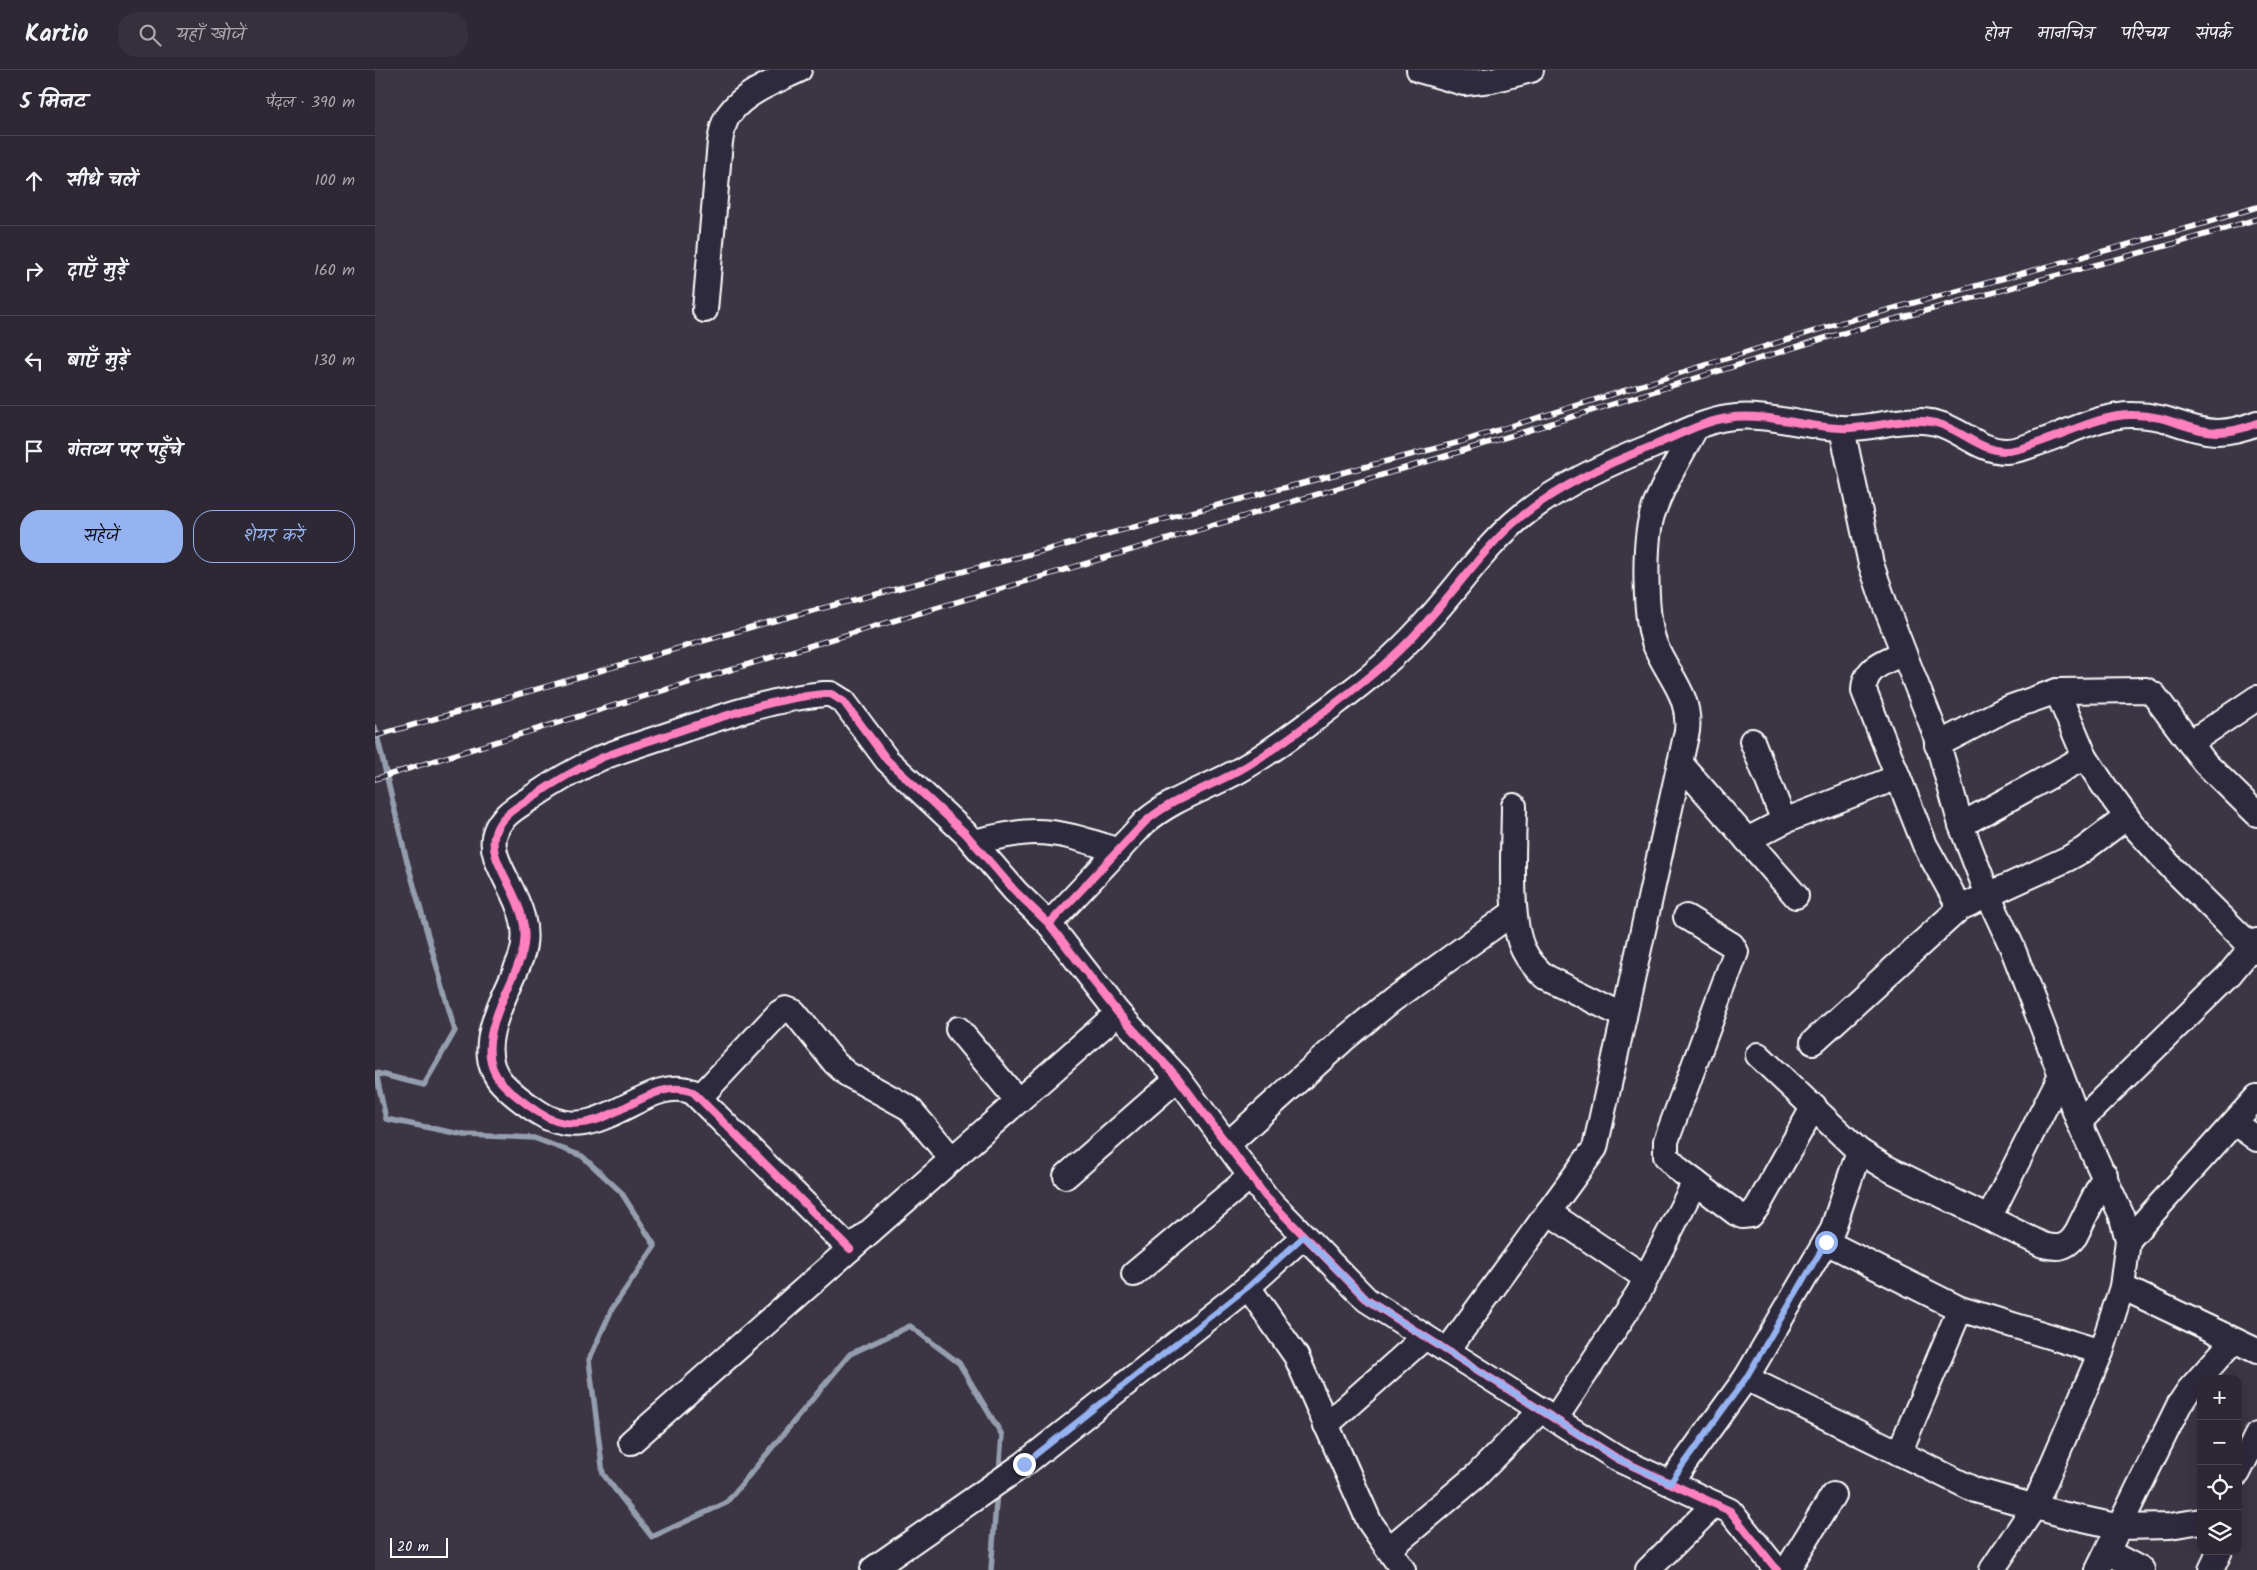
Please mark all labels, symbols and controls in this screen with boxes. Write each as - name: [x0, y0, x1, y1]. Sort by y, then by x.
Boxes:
- search box: [118, 12, 468, 57]
- text: Kartio: [25, 15, 88, 54]
- text: यहाँ खोजें: [176, 20, 245, 50]
- text: होम: [1984, 20, 2009, 49]
- text: मानचित्र: [2037, 20, 2093, 49]
- text: परिचय: [2121, 20, 2167, 49]
- text: संपर्क: [2195, 20, 2232, 49]
- icon: search: [136, 21, 164, 49]
- text: 5 मिनट: [20, 86, 86, 119]
- text: पैदल · 390 m: [266, 90, 355, 115]
- text: सीधे चलें: [67, 166, 137, 196]
- icon: ahead: [20, 167, 48, 195]
- text: 100 m: [315, 168, 355, 193]
- text: दाएँ मुड़ें: [67, 256, 126, 286]
- icon: right: [20, 257, 48, 285]
- text: 160 m: [314, 258, 355, 283]
- text: बाएँ मुड़ें: [67, 346, 128, 376]
- icon: left: [20, 347, 48, 375]
- text: 130 m: [314, 348, 355, 373]
- text: गंतव्य पर पहुँचे: [67, 436, 182, 466]
- icon: arrive: [20, 437, 48, 465]
- button: सहेजें: [20, 510, 183, 563]
- button: शेयर करें: [193, 510, 355, 563]
- route start: [1815, 1231, 1838, 1254]
- map controls: [2197, 1375, 2242, 1555]
- button: +: [2197, 1375, 2242, 1420]
- button: −: [2197, 1420, 2242, 1465]
- route end: [1013, 1453, 1036, 1476]
- button: locate: [2197, 1465, 2242, 1510]
- button: layers: [2197, 1510, 2242, 1555]
- scale bar: [390, 1535, 447, 1558]
- text: 20 m: [397, 1536, 429, 1558]

